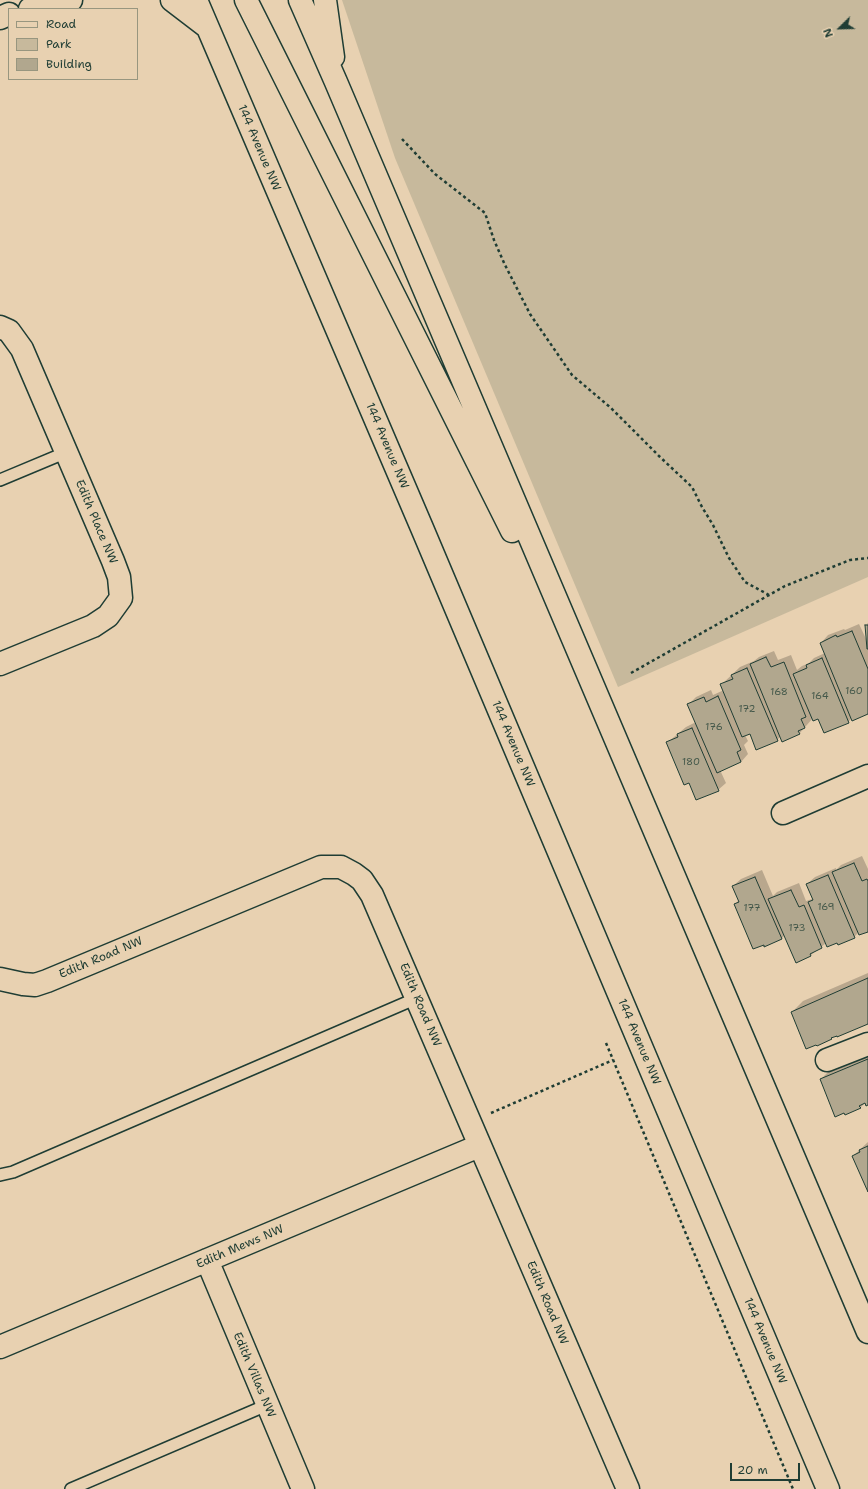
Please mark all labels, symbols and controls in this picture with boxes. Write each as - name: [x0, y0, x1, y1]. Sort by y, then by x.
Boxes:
- legend: [8, 8, 138, 80]
- north arrow: [820, 8, 860, 48]
- text: Road: [46, 16, 76, 32]
- text: N: [820, 26, 837, 40]
- text: Park: [46, 36, 72, 52]
- text: Building: [46, 56, 92, 72]
- street label: 144 Avenue NW: [234, 103, 284, 193]
- street label: 144 Avenue NW: [362, 401, 412, 491]
- street label: Edith Place NW: [72, 478, 120, 566]
- house number: 160: [845, 685, 863, 697]
- house number: 168: [770, 686, 788, 698]
- house number: 164: [811, 690, 829, 702]
- street label: 144 Avenue NW: [488, 699, 538, 789]
- house number: 172: [739, 703, 755, 715]
- house number: 176: [705, 721, 723, 733]
- house number: 180: [682, 756, 700, 768]
- house number: 169: [817, 901, 835, 913]
- house number: 177: [743, 902, 761, 914]
- house number: 173: [789, 922, 805, 934]
- street label: Edith Road NW: [57, 934, 145, 982]
- street label: Edith Road NW: [396, 961, 444, 1049]
- street label: 144 Avenue NW: [614, 997, 664, 1087]
- street label: Edith Mews NW: [194, 1222, 286, 1272]
- street label: Edith Road NW: [523, 1259, 571, 1347]
- street label: 144 Avenue NW: [740, 1296, 790, 1386]
- street label: Edith Villas NW: [230, 1330, 278, 1420]
- scale bar: [732, 1455, 802, 1481]
- text: 20 m: [737, 1462, 768, 1478]

